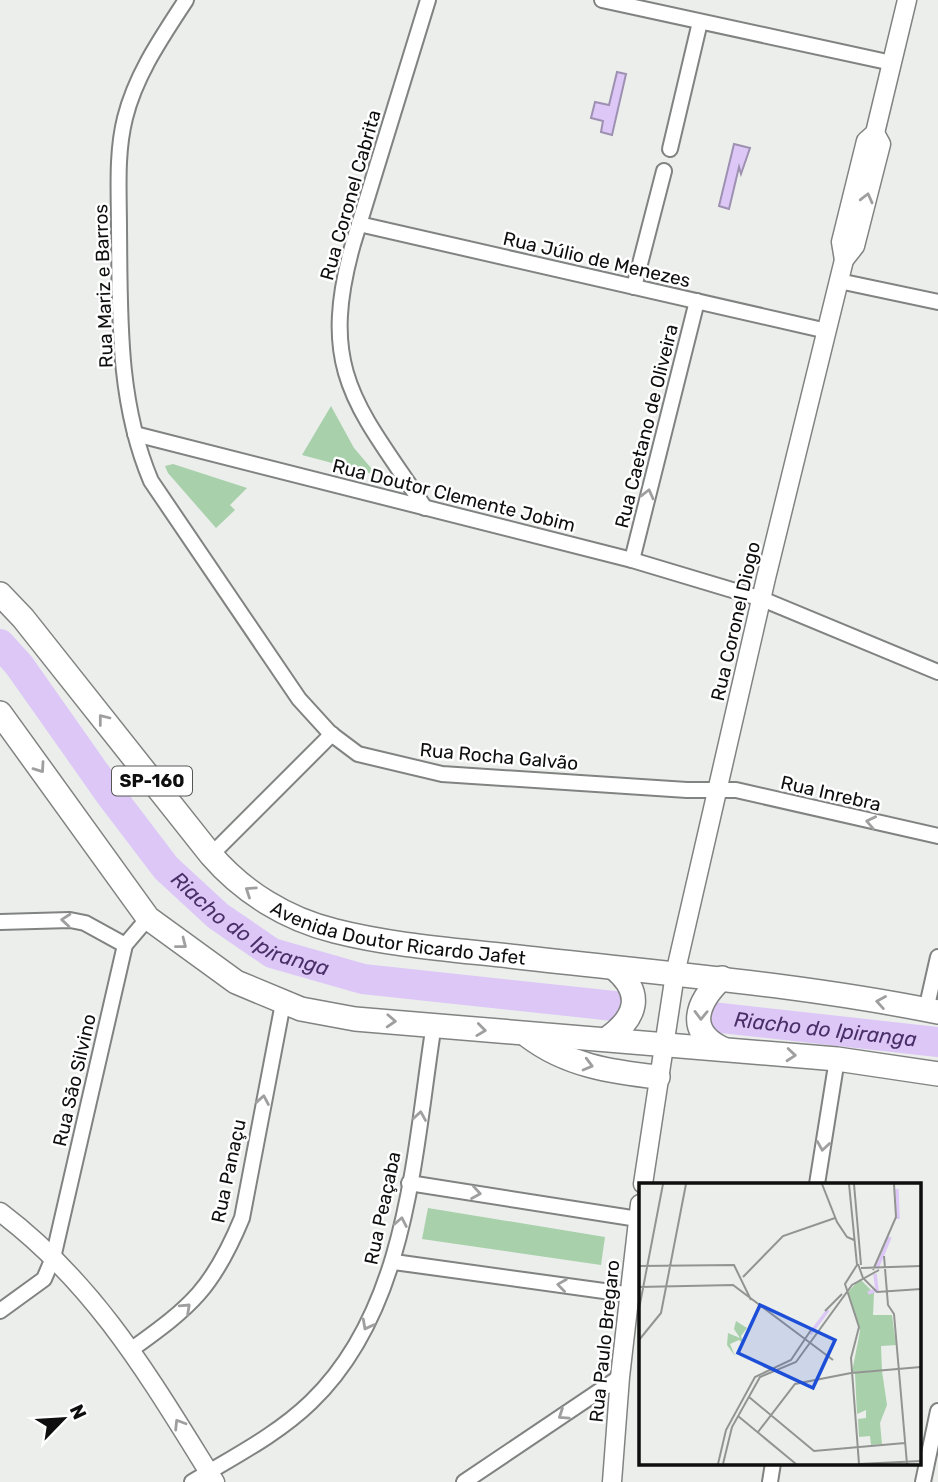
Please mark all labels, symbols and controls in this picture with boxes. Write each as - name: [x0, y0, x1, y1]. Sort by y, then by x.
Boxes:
- street label: Rua Coronel Cabrita: [315, 107, 386, 283]
- one-way arrow: [859, 192, 873, 204]
- street label: Rua Mariz e Barros: [89, 204, 118, 368]
- street label: Rua Júlio de Menezes: [501, 227, 693, 292]
- street label: Rua Caetano de Oliveira: [610, 322, 683, 530]
- street label: Rua Doutor Clemente Jobim: [330, 454, 578, 537]
- one-way arrow: [640, 488, 654, 500]
- street label: Rua Coronel Diogo: [706, 539, 765, 703]
- one-way arrow: [99, 714, 112, 726]
- street label: Rua Rocha Galvão: [419, 738, 579, 775]
- one-way arrow: [32, 760, 44, 773]
- road number: SP-160: [112, 766, 192, 796]
- street label: Rua Inrebra: [778, 771, 883, 816]
- one-way arrow: [865, 816, 877, 830]
- water label: Riacho do Ipiranga: [166, 866, 332, 981]
- one-way arrow: [245, 887, 258, 899]
- street label: Avenida Doutor Ricardo Jafet: [267, 896, 527, 970]
- one-way arrow: [60, 913, 71, 928]
- one-way arrow: [174, 936, 186, 949]
- one-way arrow: [876, 995, 887, 1010]
- water label: Riacho do Ipiranga: [733, 1007, 918, 1052]
- one-way arrow: [693, 1010, 709, 1021]
- street label: Rua São Silvino: [48, 1012, 101, 1149]
- one-way arrow: [386, 1014, 397, 1029]
- one-way arrow: [475, 1022, 487, 1037]
- one-way arrow: [786, 1047, 797, 1062]
- one-way arrow: [582, 1057, 594, 1071]
- one-way arrow: [255, 1094, 270, 1106]
- one-way arrow: [412, 1110, 427, 1121]
- street label: Rua Panaçu: [206, 1117, 251, 1225]
- one-way arrow: [816, 1140, 831, 1152]
- street label: Rua Peaçaba: [359, 1149, 406, 1267]
- inset map: [639, 1183, 920, 1464]
- one-way arrow: [470, 1186, 482, 1201]
- one-way arrow: [393, 1216, 408, 1228]
- street label: Rua Paulo Bregaro: [585, 1259, 624, 1423]
- one-way arrow: [556, 1278, 568, 1293]
- one-way arrow: [178, 1304, 191, 1316]
- one-way arrow: [362, 1317, 375, 1330]
- north arrow: [28, 1384, 98, 1454]
- text: N: [65, 1401, 91, 1423]
- one-way arrow: [558, 1407, 571, 1420]
- one-way arrow: [175, 1419, 188, 1432]

